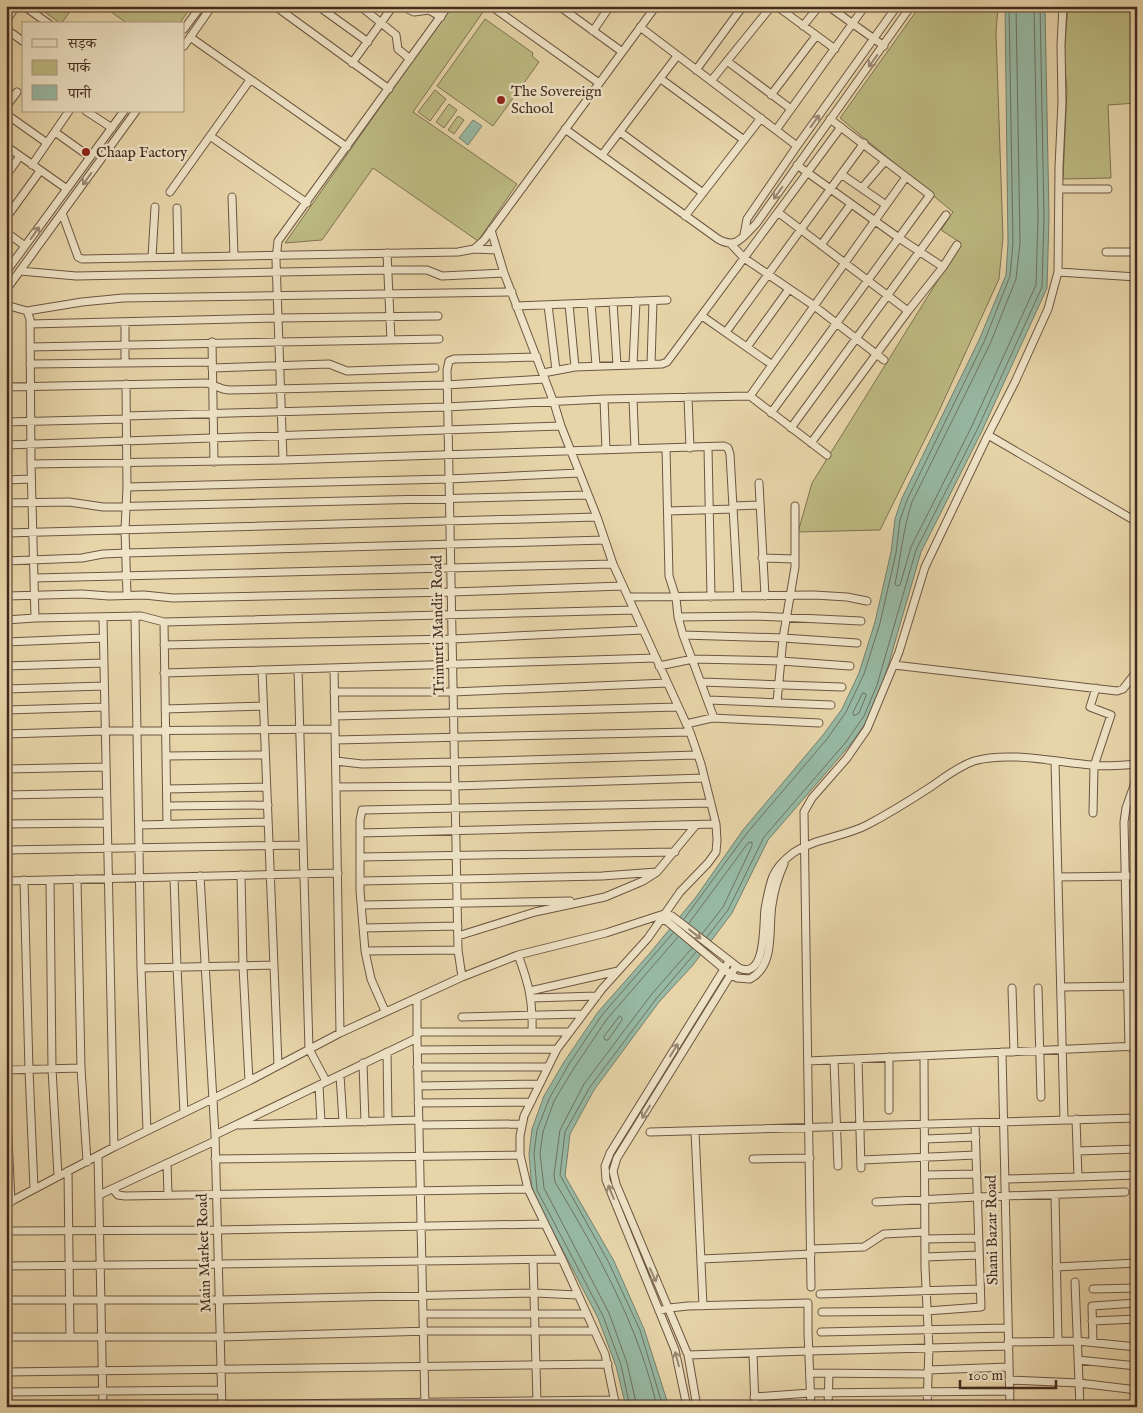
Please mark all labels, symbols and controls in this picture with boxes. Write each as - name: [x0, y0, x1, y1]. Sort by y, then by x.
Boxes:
- legend: [22, 22, 185, 112]
- text: सड़क: [67, 34, 97, 53]
- one-way arrow: [868, 53, 878, 67]
- text: पार्क: [67, 58, 91, 77]
- place label: The Sovereign School: [511, 82, 602, 118]
- text: पानी: [67, 84, 92, 103]
- marker: The Sovereign School: [495, 94, 507, 106]
- one-way arrow: [810, 114, 820, 128]
- place label: Chaap Factory: [96, 143, 188, 162]
- marker: Chaap Factory: [80, 146, 92, 158]
- one-way arrow: [82, 172, 92, 186]
- one-way arrow: [773, 185, 783, 199]
- one-way arrow: [30, 226, 40, 240]
- street label: Trimurti Mandir Road: [427, 554, 449, 695]
- one-way arrow: [688, 928, 701, 939]
- one-way arrow: [670, 1043, 680, 1057]
- one-way arrow: [641, 1104, 651, 1118]
- street label: Shani Bazar Road: [982, 1174, 1002, 1285]
- one-way arrow: [605, 1185, 615, 1200]
- street label: Main Market Road: [192, 1192, 216, 1313]
- one-way arrow: [649, 1267, 659, 1282]
- one-way arrow: [672, 1352, 681, 1368]
- scale bar: [960, 1358, 1057, 1390]
- text: 100 m: [968, 1366, 1004, 1385]

